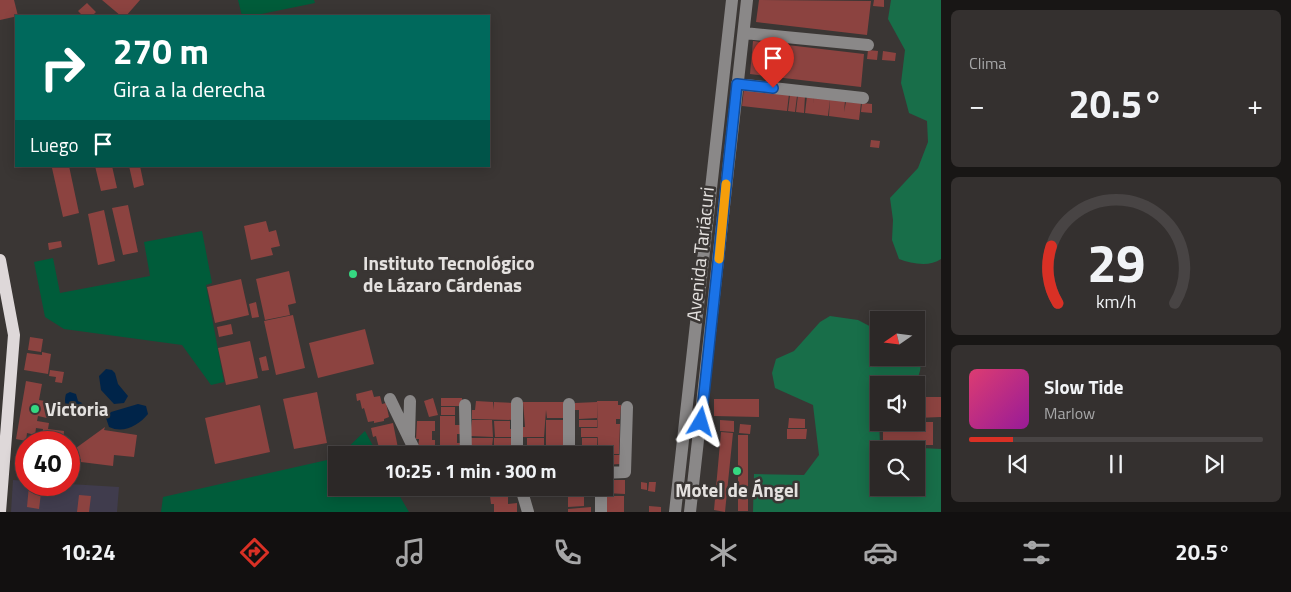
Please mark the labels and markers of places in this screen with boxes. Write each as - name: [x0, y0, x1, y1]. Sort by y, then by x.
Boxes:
- pin: [752, 37, 794, 88]
- place label: Instituto Tecnológico de Lázaro Cárdenas: [363, 248, 535, 299]
- marker: Instituto Tecnológico de Lázaro Cárdenas: [347, 268, 359, 280]
- place label: Victoria: [45, 394, 109, 423]
- marker: Victoria: [29, 403, 41, 415]
- marker: Motel de Ángel: [731, 465, 743, 477]
- place label: Motel de Ángel: [675, 475, 799, 504]

